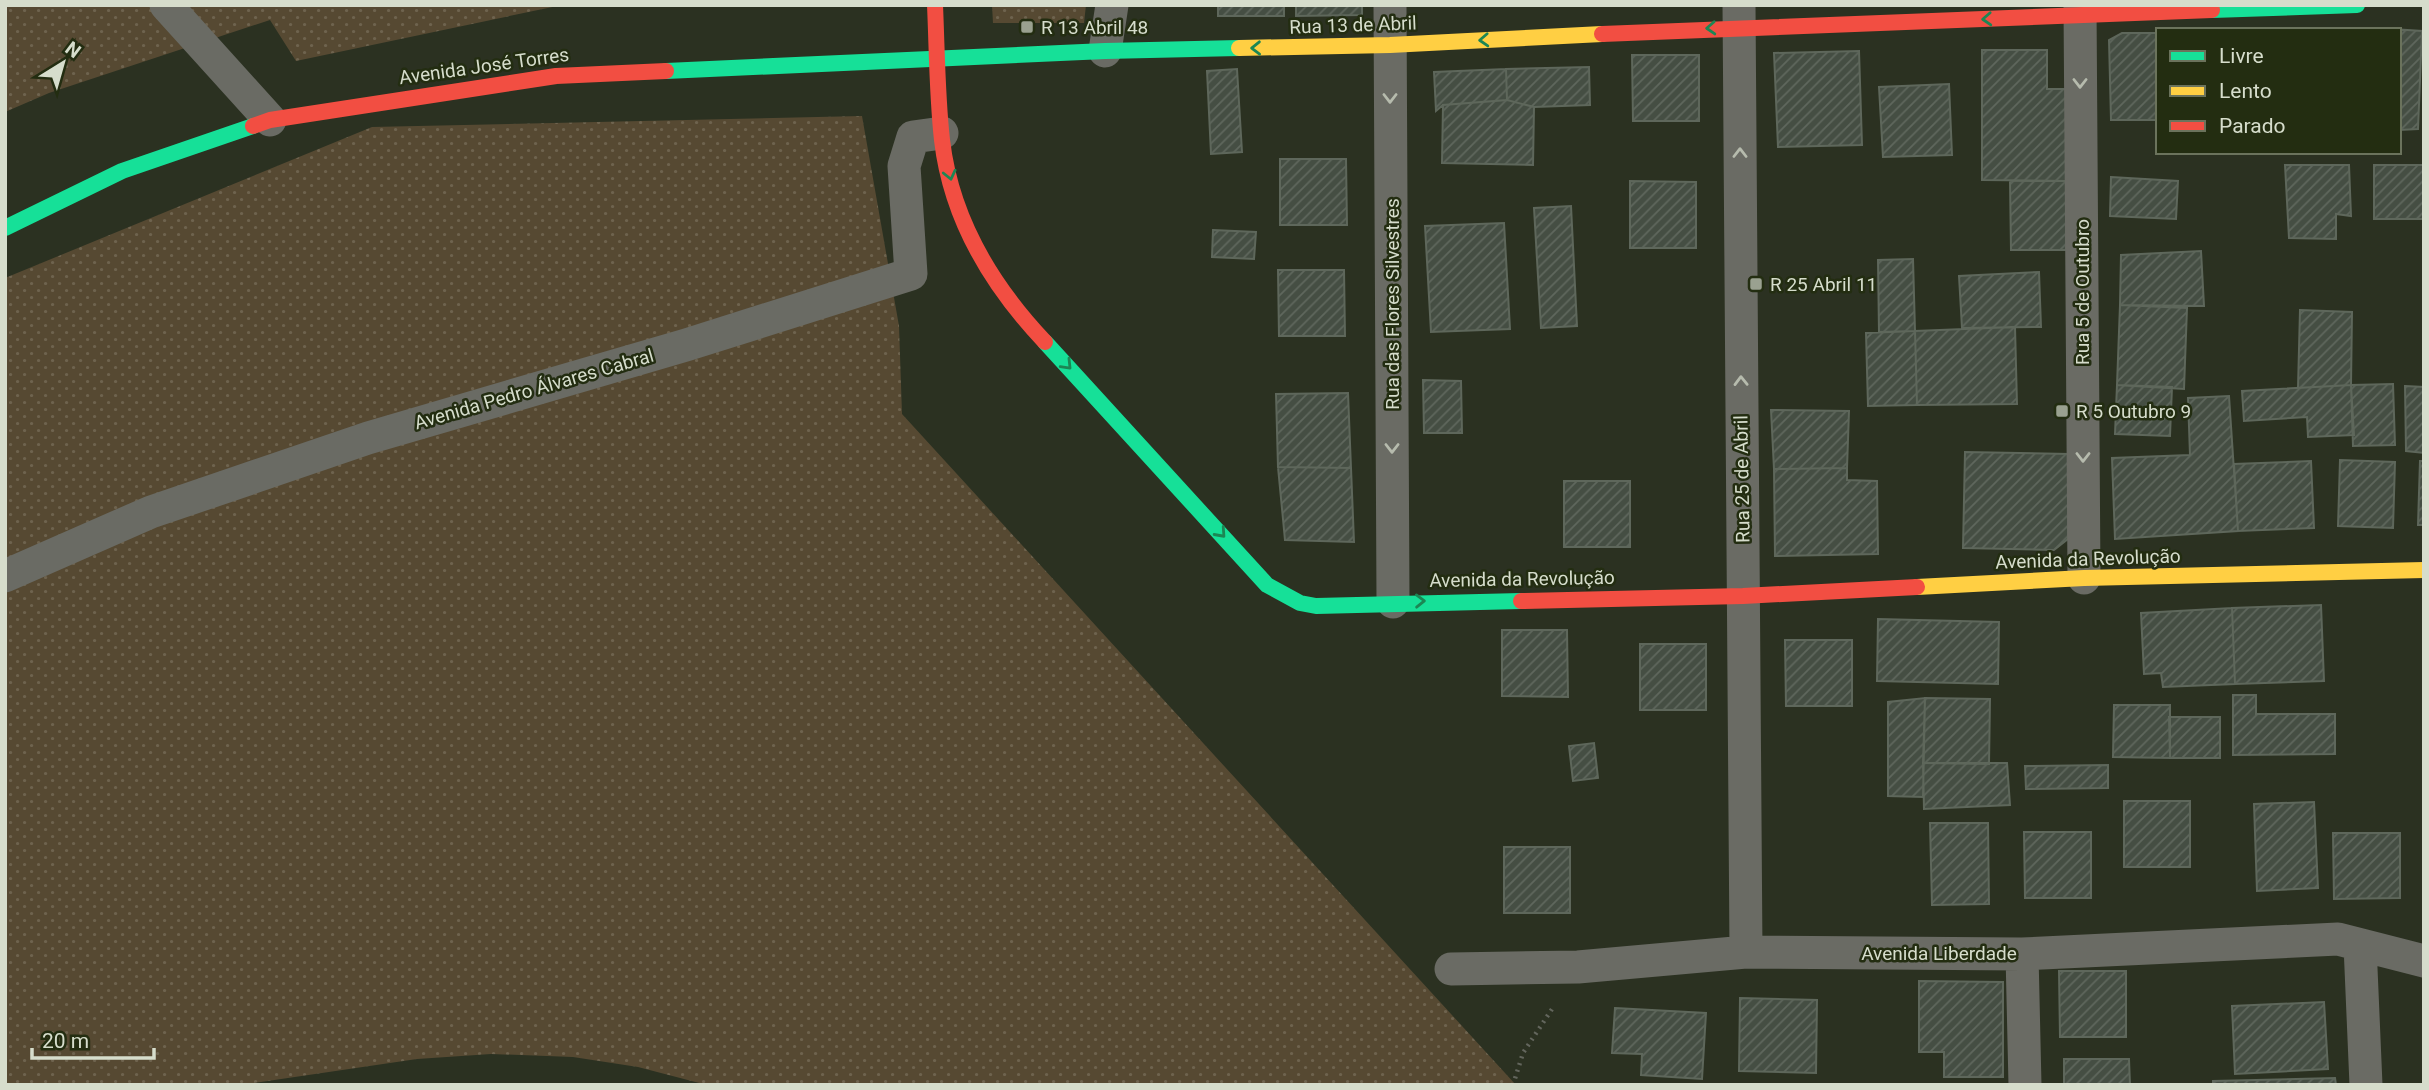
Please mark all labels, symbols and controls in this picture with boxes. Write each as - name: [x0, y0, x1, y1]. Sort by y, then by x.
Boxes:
- street label: Rua 13 de Abril: [1289, 11, 1417, 39]
- one-way arrow: [1981, 11, 1992, 26]
- place label: R 13 Abril 48: [1041, 16, 1148, 39]
- marker: R 13 Abril 48: [1019, 19, 1035, 35]
- one-way arrow: [1705, 20, 1716, 35]
- north arrow: [28, 28, 98, 98]
- legend: [2156, 28, 2401, 154]
- one-way arrow: [1478, 33, 1489, 48]
- text: N: [61, 37, 85, 63]
- one-way arrow: [1251, 40, 1261, 56]
- street label: Avenida José Torres: [398, 43, 570, 89]
- text: Livre: [2219, 44, 2264, 68]
- one-way arrow: [2072, 78, 2088, 88]
- text: Lento: [2219, 79, 2272, 103]
- one-way arrow: [1382, 93, 1398, 104]
- text: Parado: [2219, 114, 2286, 138]
- one-way arrow: [1732, 148, 1748, 158]
- one-way arrow: [941, 169, 956, 181]
- street label: Rua das Flores Silvestres: [1381, 198, 1404, 410]
- street label: Rua 5 de Outubro: [2071, 219, 2094, 365]
- place label: R 25 Abril 11: [1770, 273, 1877, 296]
- marker: R 25 Abril 11: [1748, 276, 1764, 292]
- street label: Avenida Pedro Álvares Cabral: [412, 344, 656, 434]
- one-way arrow: [1058, 357, 1071, 370]
- one-way arrow: [1733, 375, 1749, 386]
- place label: R 5 Outubro 9: [2076, 400, 2191, 423]
- marker: R 5 Outubro 9: [2054, 403, 2070, 419]
- street label: Rua 25 de Abril: [1729, 415, 1755, 543]
- one-way arrow: [1384, 443, 1400, 454]
- one-way arrow: [2075, 452, 2091, 463]
- one-way arrow: [1213, 525, 1225, 538]
- street label: Avenida da Revolução: [1995, 544, 2181, 574]
- street label: Avenida da Revolução: [1429, 566, 1615, 592]
- one-way arrow: [1414, 594, 1425, 609]
- street label: Avenida Liberdade: [1861, 942, 2017, 965]
- scale bar: [32, 1016, 154, 1060]
- text: 20 m: [42, 1029, 89, 1053]

